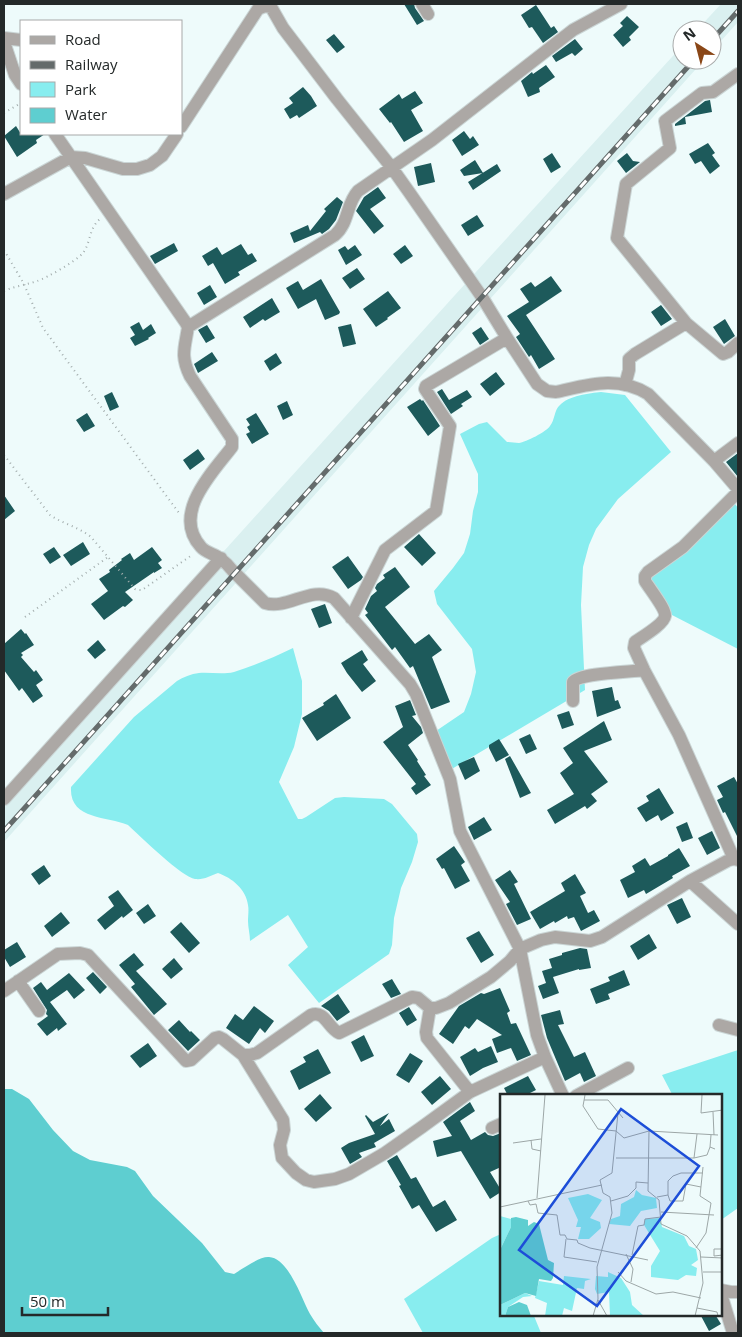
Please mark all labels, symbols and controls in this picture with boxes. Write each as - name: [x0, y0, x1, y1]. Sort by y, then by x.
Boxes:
- legend: [20, 20, 182, 135]
- north arrow: [672, 20, 722, 70]
- text: N: [679, 23, 699, 45]
- text: Road: [65, 29, 101, 49]
- text: Railway: [65, 54, 118, 74]
- text: Park: [65, 79, 96, 99]
- text: Water: [65, 104, 107, 124]
- inset map: [500, 1094, 722, 1317]
- scale bar: [22, 1284, 109, 1316]
- text: 50 m: [30, 1291, 65, 1311]

